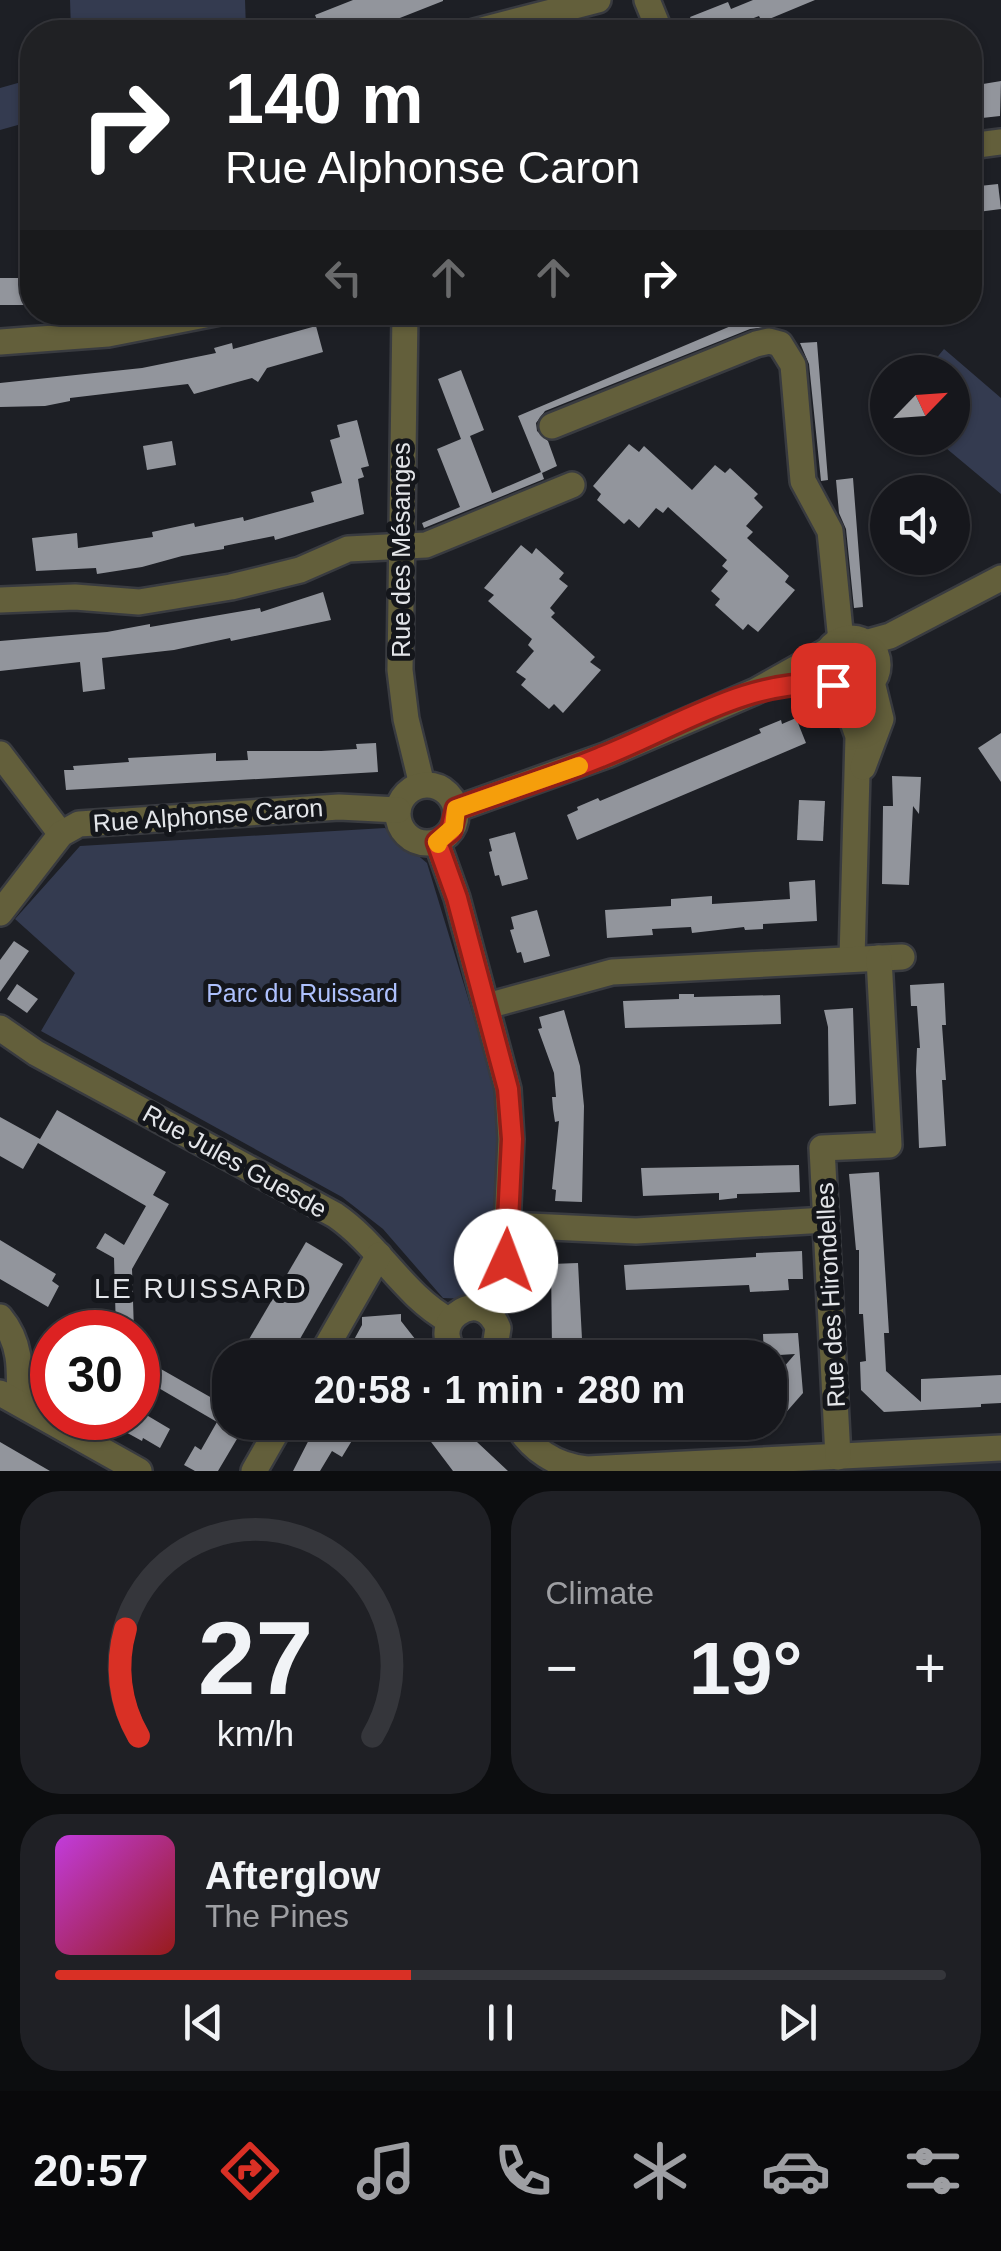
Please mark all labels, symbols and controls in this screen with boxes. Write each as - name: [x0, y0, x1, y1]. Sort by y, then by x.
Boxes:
- icon: right: [60, 60, 190, 190]
- text: 140 m: [225, 60, 423, 138]
- text: Rue Alphonse Caron: [225, 142, 640, 193]
- icon: left: [316, 250, 371, 305]
- icon: ahead: [421, 250, 476, 305]
- icon: ahead: [526, 250, 581, 305]
- icon: right: [631, 250, 686, 305]
- north arrow: [870, 355, 970, 455]
- map controls: [870, 355, 970, 575]
- street label: Rue des Mésanges: [387, 442, 415, 658]
- button: sound: [870, 475, 970, 575]
- pin: [791, 643, 876, 728]
- icon: arrive: [806, 658, 861, 713]
- street label: Rue Alphonse Caron: [92, 793, 324, 837]
- park label: Parc du Ruissard: [206, 979, 398, 1007]
- street label: Rue Jules Guesde: [138, 1099, 332, 1223]
- street label: Rue des Hirondelles: [810, 1182, 850, 1408]
- position arrow: [454, 1209, 558, 1313]
- district label: LE RUISSARD: [94, 1273, 308, 1304]
- speed limit sign: 30: [30, 1310, 160, 1440]
- text: 20:58 · 1 min · 280 m: [314, 1369, 685, 1411]
- text: Climate: [546, 1575, 654, 1611]
- text: 27: [197, 1600, 313, 1716]
- text: 19°: [689, 1626, 802, 1710]
- text: −: [546, 1637, 578, 1699]
- text: +: [914, 1637, 946, 1699]
- text: km/h: [217, 1714, 294, 1754]
- text: Afterglow: [205, 1855, 380, 1897]
- text: The Pines: [205, 1898, 349, 1934]
- icon: previous: [176, 1995, 231, 2050]
- icon: pause: [473, 1995, 528, 2050]
- icon: next: [770, 1995, 825, 2050]
- icon: directions: [215, 2136, 285, 2206]
- icon: music: [351, 2136, 421, 2206]
- icon: phone: [488, 2136, 558, 2206]
- icon: climate: [625, 2136, 695, 2206]
- icon: car: [761, 2136, 831, 2206]
- icon: filters: [898, 2136, 968, 2206]
- text: 20:57: [33, 2145, 148, 2196]

